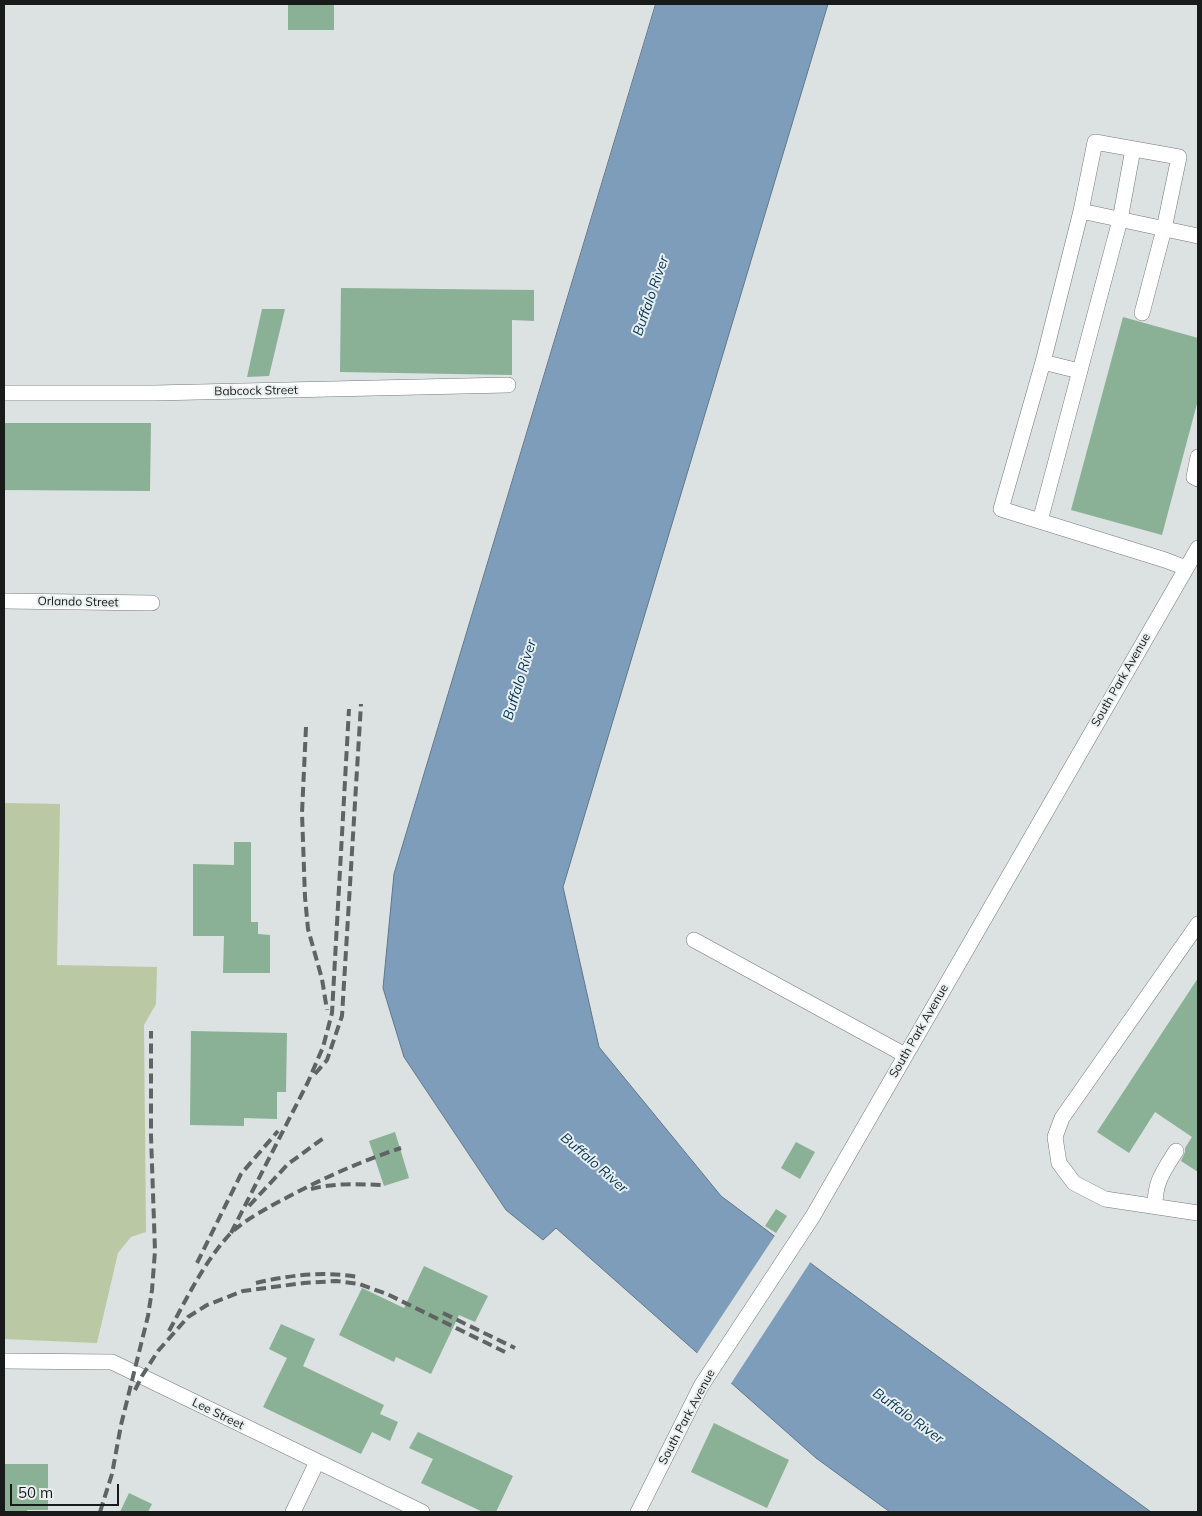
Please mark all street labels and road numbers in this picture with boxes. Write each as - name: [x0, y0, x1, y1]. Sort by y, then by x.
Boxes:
- street label: Babcock Street: [214, 383, 298, 399]
- street label: Orlando Street: [37, 594, 119, 610]
- street label: South Park Avenue: [1088, 631, 1154, 729]
- street label: South Park Avenue: [886, 982, 952, 1080]
- street label: South Park Avenue: [656, 1367, 718, 1467]
- street label: Lee Street: [190, 1395, 246, 1433]

